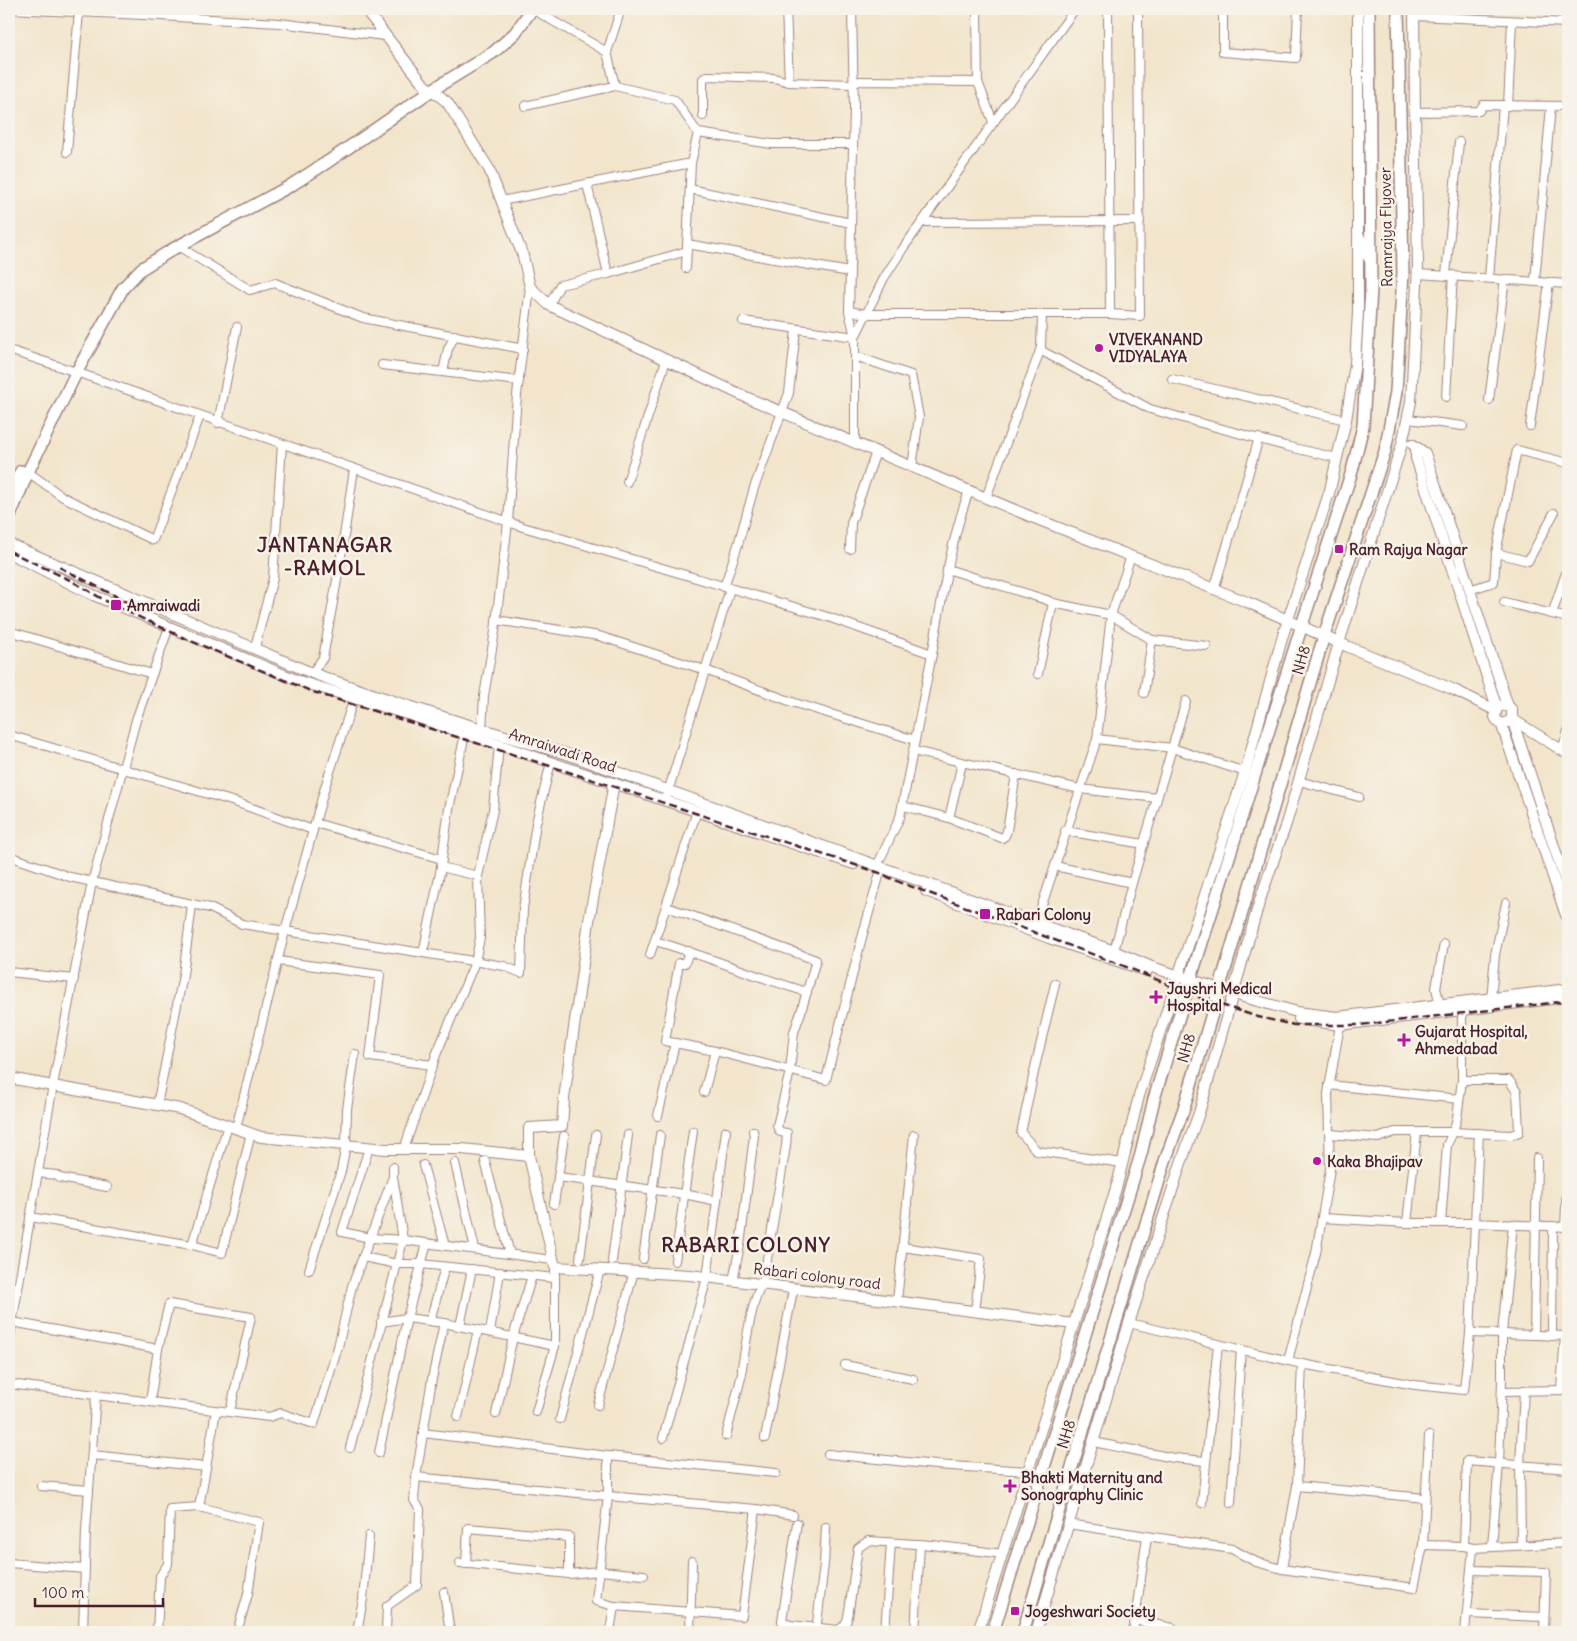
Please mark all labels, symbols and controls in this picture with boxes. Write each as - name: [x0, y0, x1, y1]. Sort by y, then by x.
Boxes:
- street label: Ramrajya Flyover: [1375, 167, 1397, 287]
- place label: VIVEKANAND VIDYALAYA: [1109, 330, 1203, 366]
- marker: VIVEKANAND VIDYALAYA: [1093, 342, 1105, 354]
- district label: JANTANAGAR -RAMOL: [257, 532, 393, 580]
- place label: Ram Rajya Nagar: [1349, 540, 1468, 560]
- marker: Ram Rajya Nagar: [1333, 543, 1345, 555]
- place label: Amraiwadi: [127, 596, 200, 615]
- marker: Amraiwadi: [109, 598, 123, 612]
- street label: NH8: [1288, 643, 1314, 677]
- street label: Amraiwadi Road: [507, 724, 619, 776]
- place label: Rabari Colony: [996, 905, 1091, 925]
- marker: Rabari Colony: [978, 907, 992, 921]
- place label: Jayshri Medical Hospital: [1167, 979, 1272, 1016]
- marker: Jayshri Medical Hospital: [1149, 990, 1163, 1004]
- place label: Gujarat Hospital, Ahmedabad: [1415, 1022, 1528, 1058]
- street label: NH8: [1173, 1031, 1199, 1065]
- marker: Gujarat Hospital, Ahmedabad: [1397, 1033, 1411, 1047]
- place label: Kaka Bhajipav: [1327, 1152, 1423, 1172]
- marker: Kaka Bhajipav: [1311, 1155, 1323, 1167]
- district label: RABARI COLONY: [661, 1232, 831, 1257]
- street label: Rabari colony road: [752, 1259, 882, 1293]
- street label: NH8: [1053, 1417, 1079, 1451]
- place label: Bhakti Maternity and Sonography Clinic: [1021, 1468, 1163, 1505]
- marker: Bhakti Maternity and Sonography Clinic: [1003, 1479, 1017, 1493]
- scale bar: [35, 1576, 162, 1608]
- text: 100 m: [42, 1583, 84, 1602]
- place label: Jogeshwari Society: [1025, 1602, 1156, 1622]
- marker: Jogeshwari Society: [1009, 1605, 1021, 1617]

